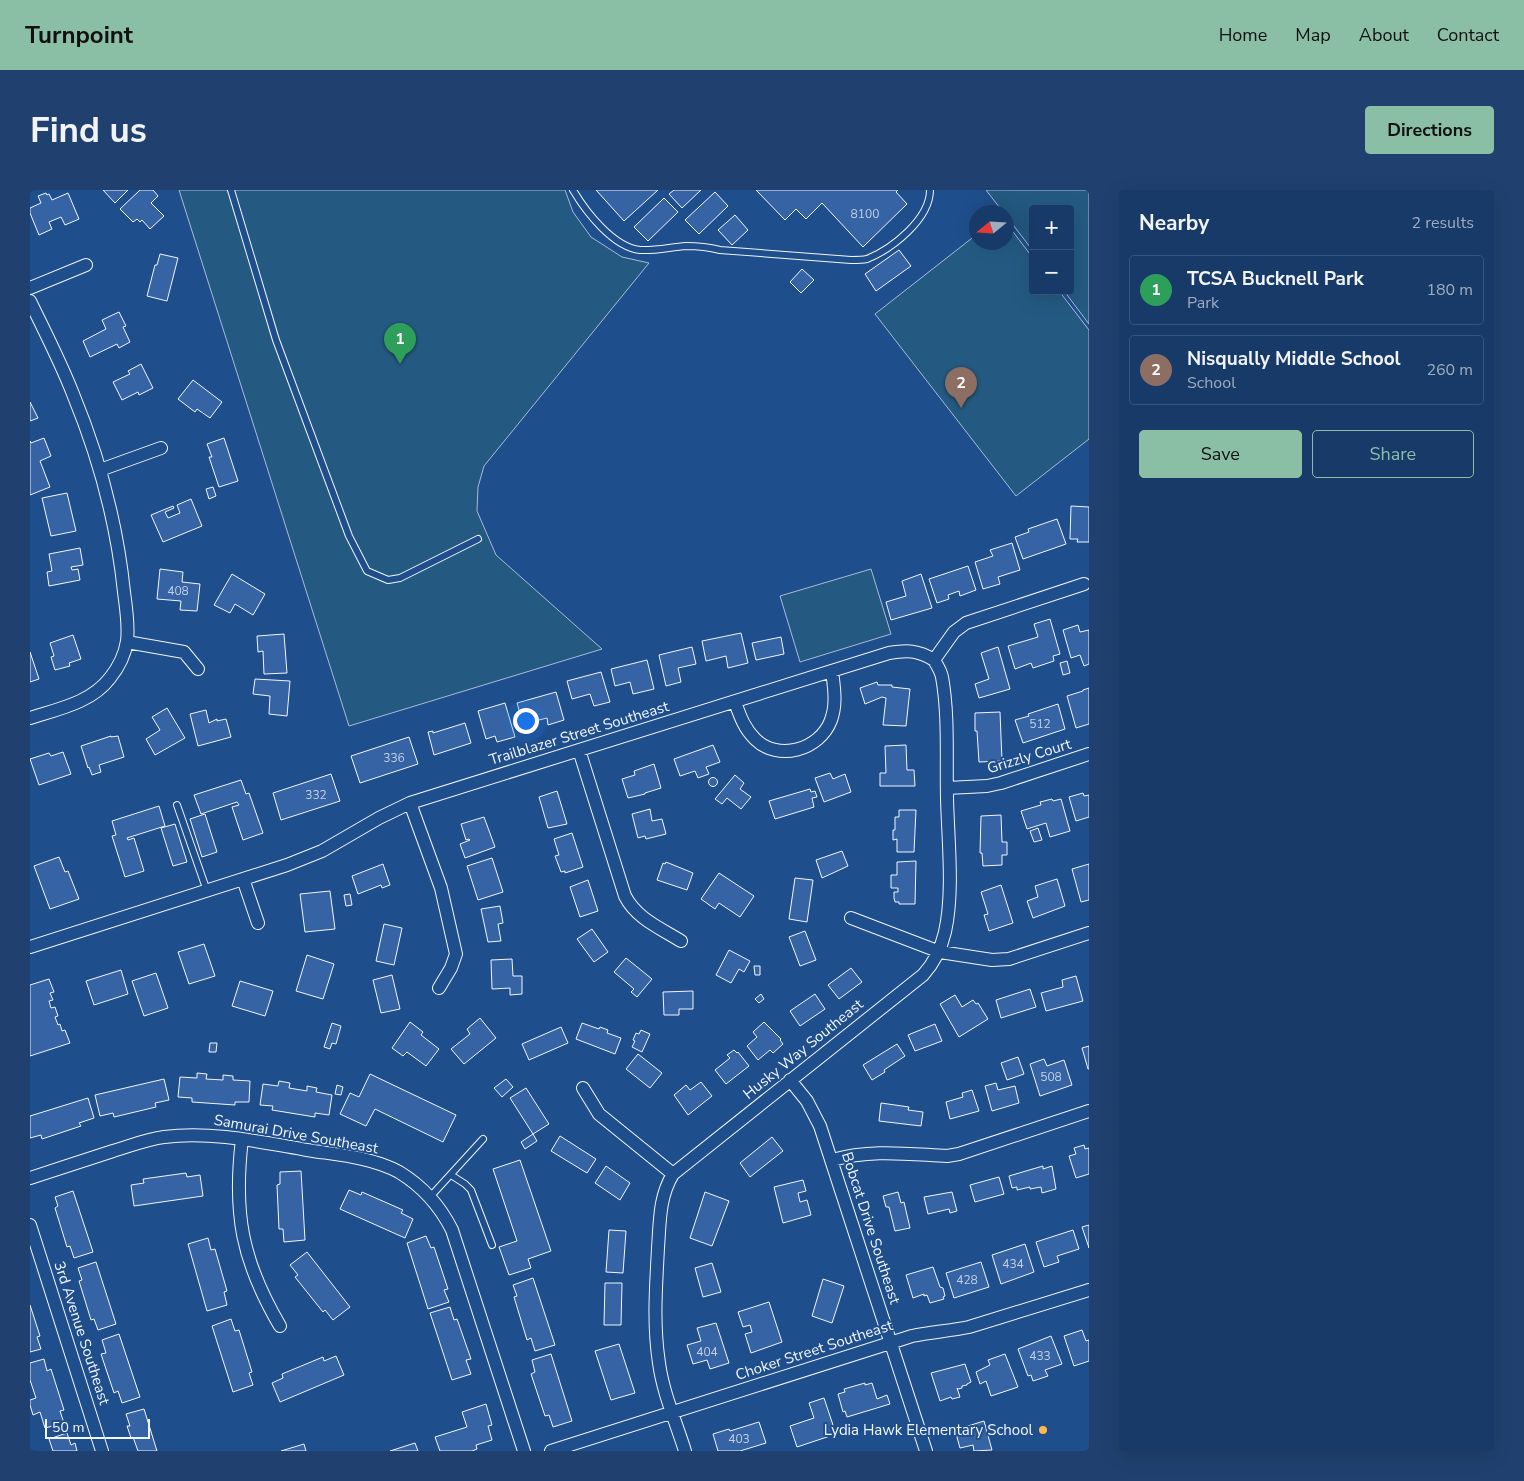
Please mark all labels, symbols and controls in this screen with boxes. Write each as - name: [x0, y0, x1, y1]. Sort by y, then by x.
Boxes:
- text: Turnpoint: [25, 19, 133, 51]
- text: Home: [1219, 23, 1267, 47]
- text: Map: [1295, 23, 1331, 47]
- text: About: [1359, 23, 1409, 47]
- text: Contact: [1437, 23, 1499, 47]
- button: Directions: [1365, 106, 1494, 154]
- text: Find us: [30, 107, 147, 154]
- north arrow: [969, 205, 1014, 250]
- map controls: [1029, 205, 1074, 295]
- button: +: [1029, 205, 1074, 250]
- house number: 8100: [851, 206, 879, 222]
- text: Nearby: [1139, 209, 1209, 237]
- text: 2 results: [1412, 212, 1474, 234]
- button: −: [1029, 250, 1074, 295]
- text: TCSA Bucknell Park: [1187, 266, 1364, 292]
- text: 1: [1151, 279, 1161, 301]
- text: 180 m: [1426, 279, 1473, 301]
- text: Park: [1187, 292, 1219, 314]
- pin: 1: [384, 323, 416, 364]
- text: Nisqually Middle School: [1187, 346, 1401, 372]
- text: 2: [1151, 359, 1161, 381]
- text: 260 m: [1426, 359, 1473, 381]
- pin: 2: [945, 367, 977, 408]
- text: School: [1187, 372, 1236, 394]
- button: Save: [1139, 430, 1302, 478]
- button: Share: [1312, 430, 1474, 478]
- house number: 408: [167, 583, 189, 599]
- street label: Trailblazer Street Southeast: [487, 696, 672, 770]
- your location: [513, 708, 539, 734]
- house number: 512: [1029, 716, 1051, 732]
- street label: Grizzly Court: [985, 734, 1074, 778]
- house number: 336: [383, 750, 405, 766]
- house number: 332: [305, 787, 327, 803]
- street label: Husky Way Southeast: [739, 994, 868, 1104]
- house number: 508: [1040, 1069, 1062, 1085]
- street label: Samurai Drive Southeast: [212, 1110, 380, 1158]
- street label: Bobcat Drive Southeast: [837, 1149, 905, 1307]
- house number: 434: [1002, 1256, 1024, 1272]
- street label: 3rd Avenue Southeast: [49, 1259, 115, 1408]
- house number: 428: [956, 1272, 978, 1288]
- street label: Choker Street Southeast: [733, 1315, 896, 1385]
- house number: 404: [696, 1344, 718, 1360]
- house number: 433: [1029, 1348, 1051, 1364]
- scale bar: [45, 1416, 150, 1439]
- text: 50 m: [52, 1418, 84, 1437]
- place label: Lydia Hawk Elementary School: [824, 1420, 1034, 1440]
- marker: Lydia Hawk Elementary School: [1037, 1424, 1049, 1436]
- house number: 403: [728, 1431, 750, 1447]

